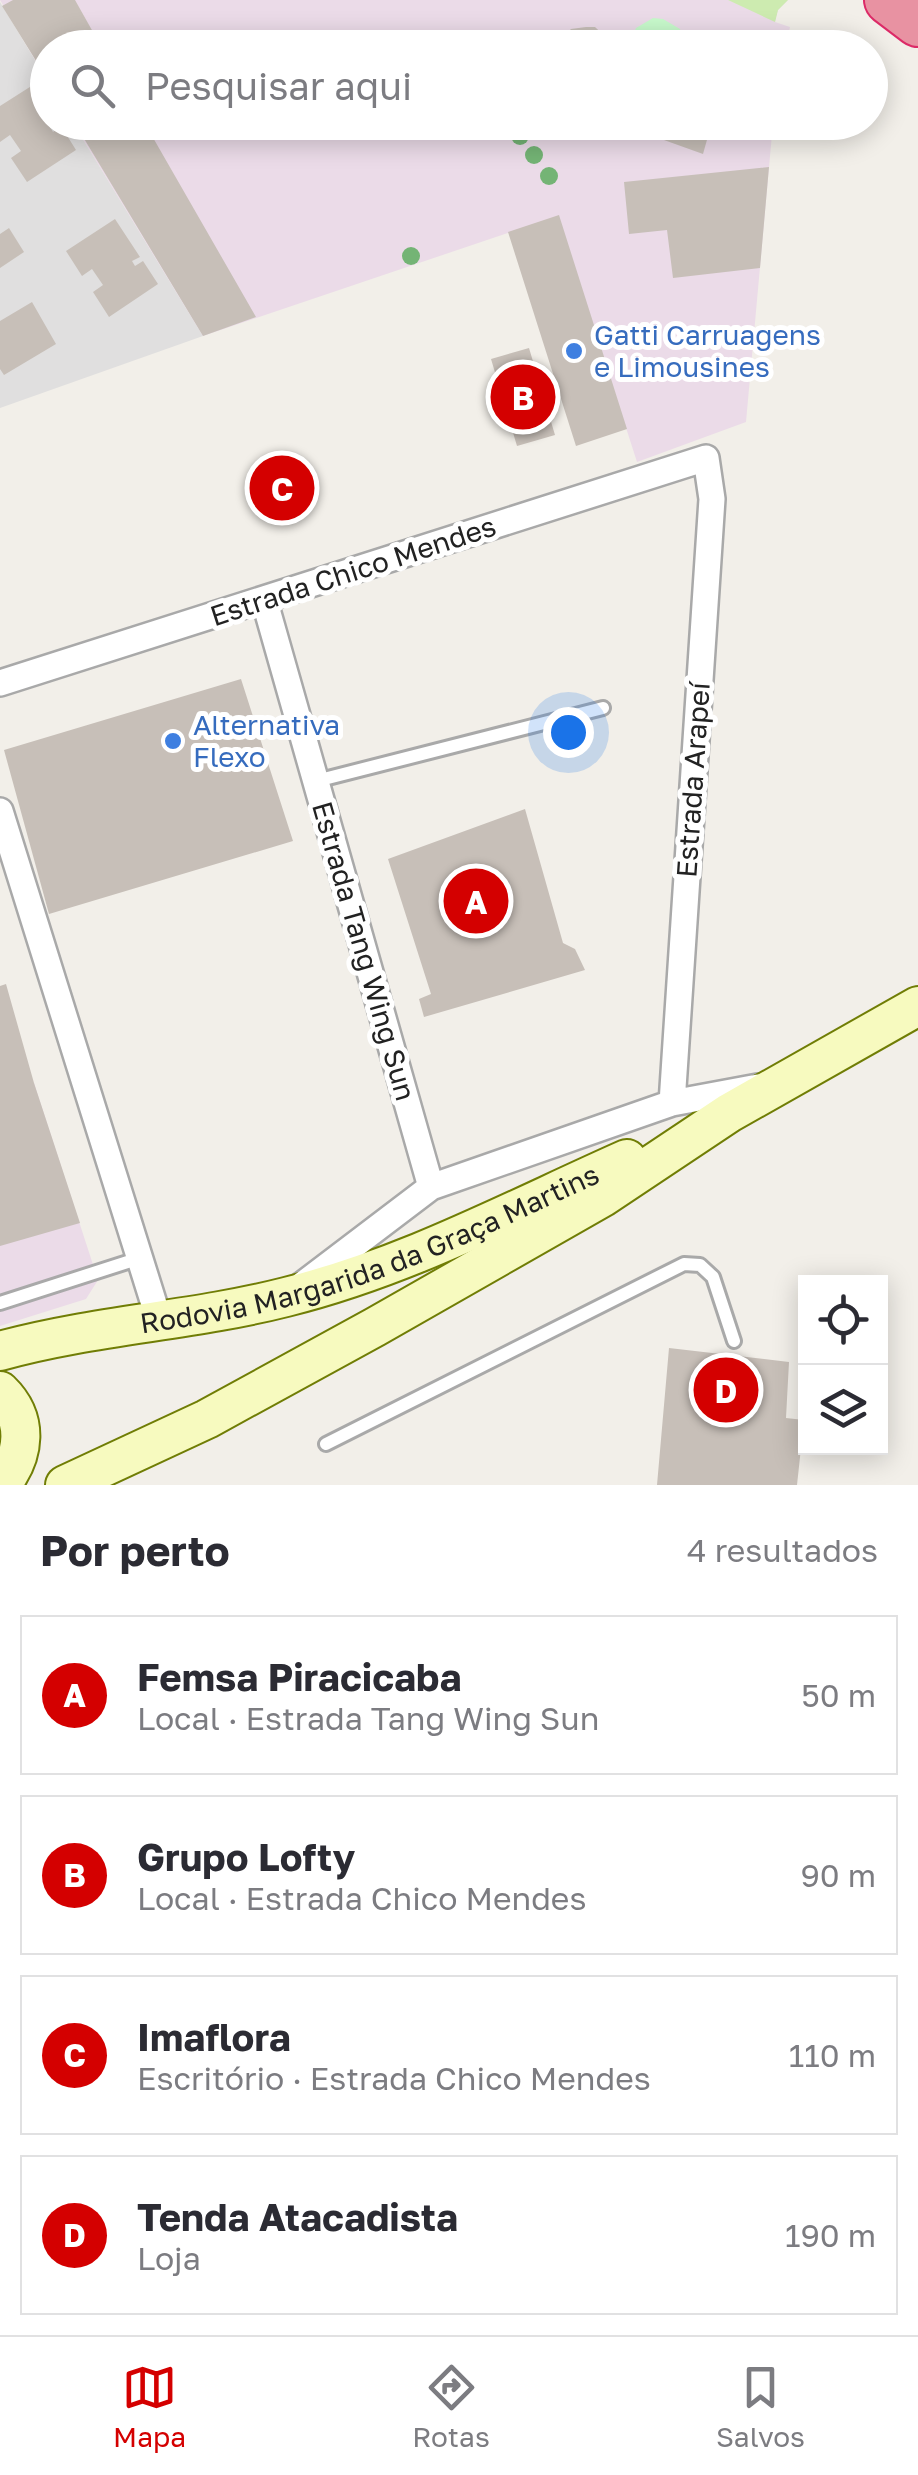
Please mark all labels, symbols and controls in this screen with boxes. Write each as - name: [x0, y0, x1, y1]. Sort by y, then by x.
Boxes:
- search box: [30, 30, 888, 140]
- icon: search: [65, 58, 120, 113]
- text: Pesquisar aqui: [145, 63, 412, 108]
- place label: Gatti Carruagens e Limousines: [594, 318, 821, 383]
- marker: Gatti Carruagens e Limousines: [563, 340, 585, 362]
- pin: B: [490, 360, 556, 434]
- pin: C: [250, 450, 314, 526]
- street label: Estrada Chico Mendes: [206, 509, 500, 632]
- street label: Estrada Arapeí: [669, 680, 716, 879]
- your location: [543, 707, 594, 758]
- place label: Alternativa Flexo: [193, 708, 340, 773]
- marker: Alternativa Flexo: [162, 730, 184, 752]
- street label: Estrada Tang Wing Sun: [306, 797, 423, 1104]
- pin: A: [444, 864, 508, 938]
- street label: Rodovia Margarida da Graça Martins: [138, 1157, 604, 1339]
- map controls: [798, 1275, 888, 1455]
- button: locate: [798, 1275, 888, 1365]
- pin: D: [694, 1352, 758, 1428]
- button: layers: [798, 1365, 888, 1455]
- text: Por perto: [40, 1525, 230, 1575]
- text: 4 resultados: [687, 1531, 878, 1569]
- text: Femsa Piracicaba: [137, 1654, 461, 1699]
- text: A: [63, 1676, 86, 1714]
- text: 50 m: [801, 1676, 876, 1714]
- text: Local · Estrada Tang Wing Sun: [137, 1699, 599, 1737]
- text: Grupo Lofty: [137, 1834, 355, 1879]
- text: B: [63, 1856, 86, 1894]
- text: 90 m: [800, 1856, 876, 1894]
- text: Local · Estrada Chico Mendes: [137, 1879, 586, 1917]
- text: Imaflora: [137, 2014, 291, 2059]
- text: C: [63, 2036, 86, 2074]
- text: 110 m: [789, 2036, 876, 2074]
- text: Escritório · Estrada Chico Mendes: [137, 2059, 651, 2097]
- text: Tenda Atacadista: [137, 2194, 458, 2239]
- text: D: [63, 2216, 86, 2254]
- text: 190 m: [785, 2216, 876, 2254]
- text: Loja: [137, 2239, 201, 2277]
- tab: Mapa: [113, 2360, 186, 2453]
- tab: Rotas: [412, 2360, 490, 2453]
- tab: Salvos: [716, 2360, 805, 2453]

